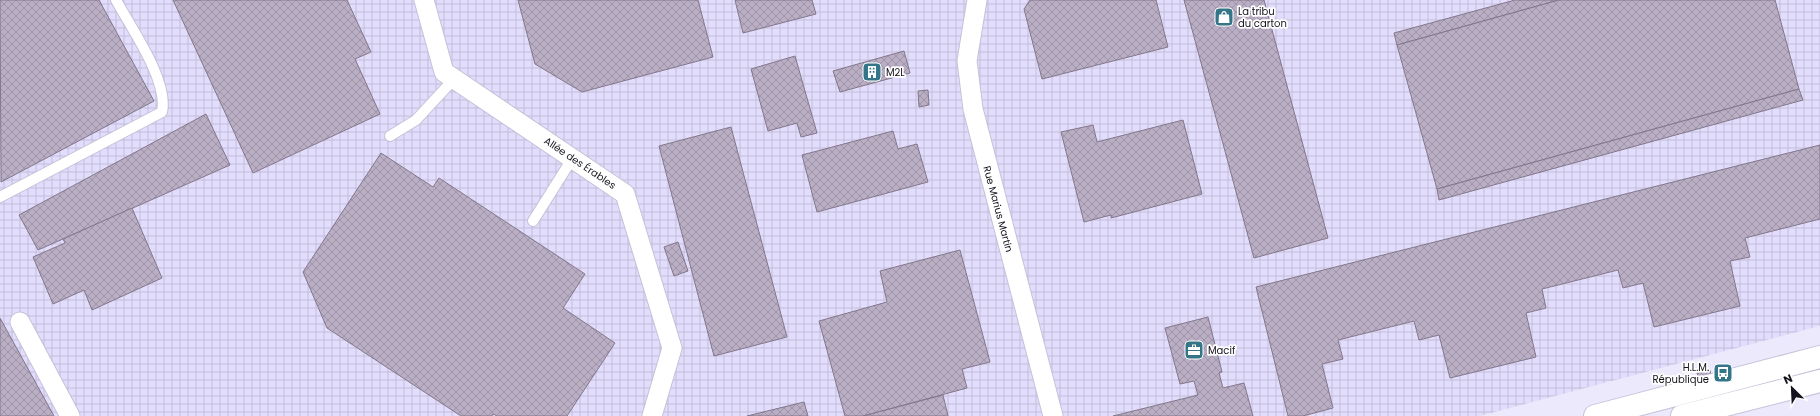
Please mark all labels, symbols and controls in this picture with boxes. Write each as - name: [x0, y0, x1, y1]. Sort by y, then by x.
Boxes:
- place label: La tribu du carton: [1238, 4, 1287, 31]
- shop icon: La tribu du carton: [1213, 6, 1235, 28]
- building icon: M2L: [861, 61, 883, 83]
- place label: M2L: [886, 65, 905, 80]
- street label: Allée des Érables: [541, 133, 619, 193]
- street label: Rue Marius Martin: [979, 164, 1017, 254]
- office icon: Macif: [1183, 339, 1205, 361]
- place label: Macif: [1208, 343, 1235, 358]
- place label: H.L.M. République: [1653, 360, 1709, 387]
- bus stop icon: H.L.M. République: [1712, 362, 1734, 384]
- north arrow: [1772, 368, 1812, 408]
- text: N: [1781, 370, 1795, 388]

